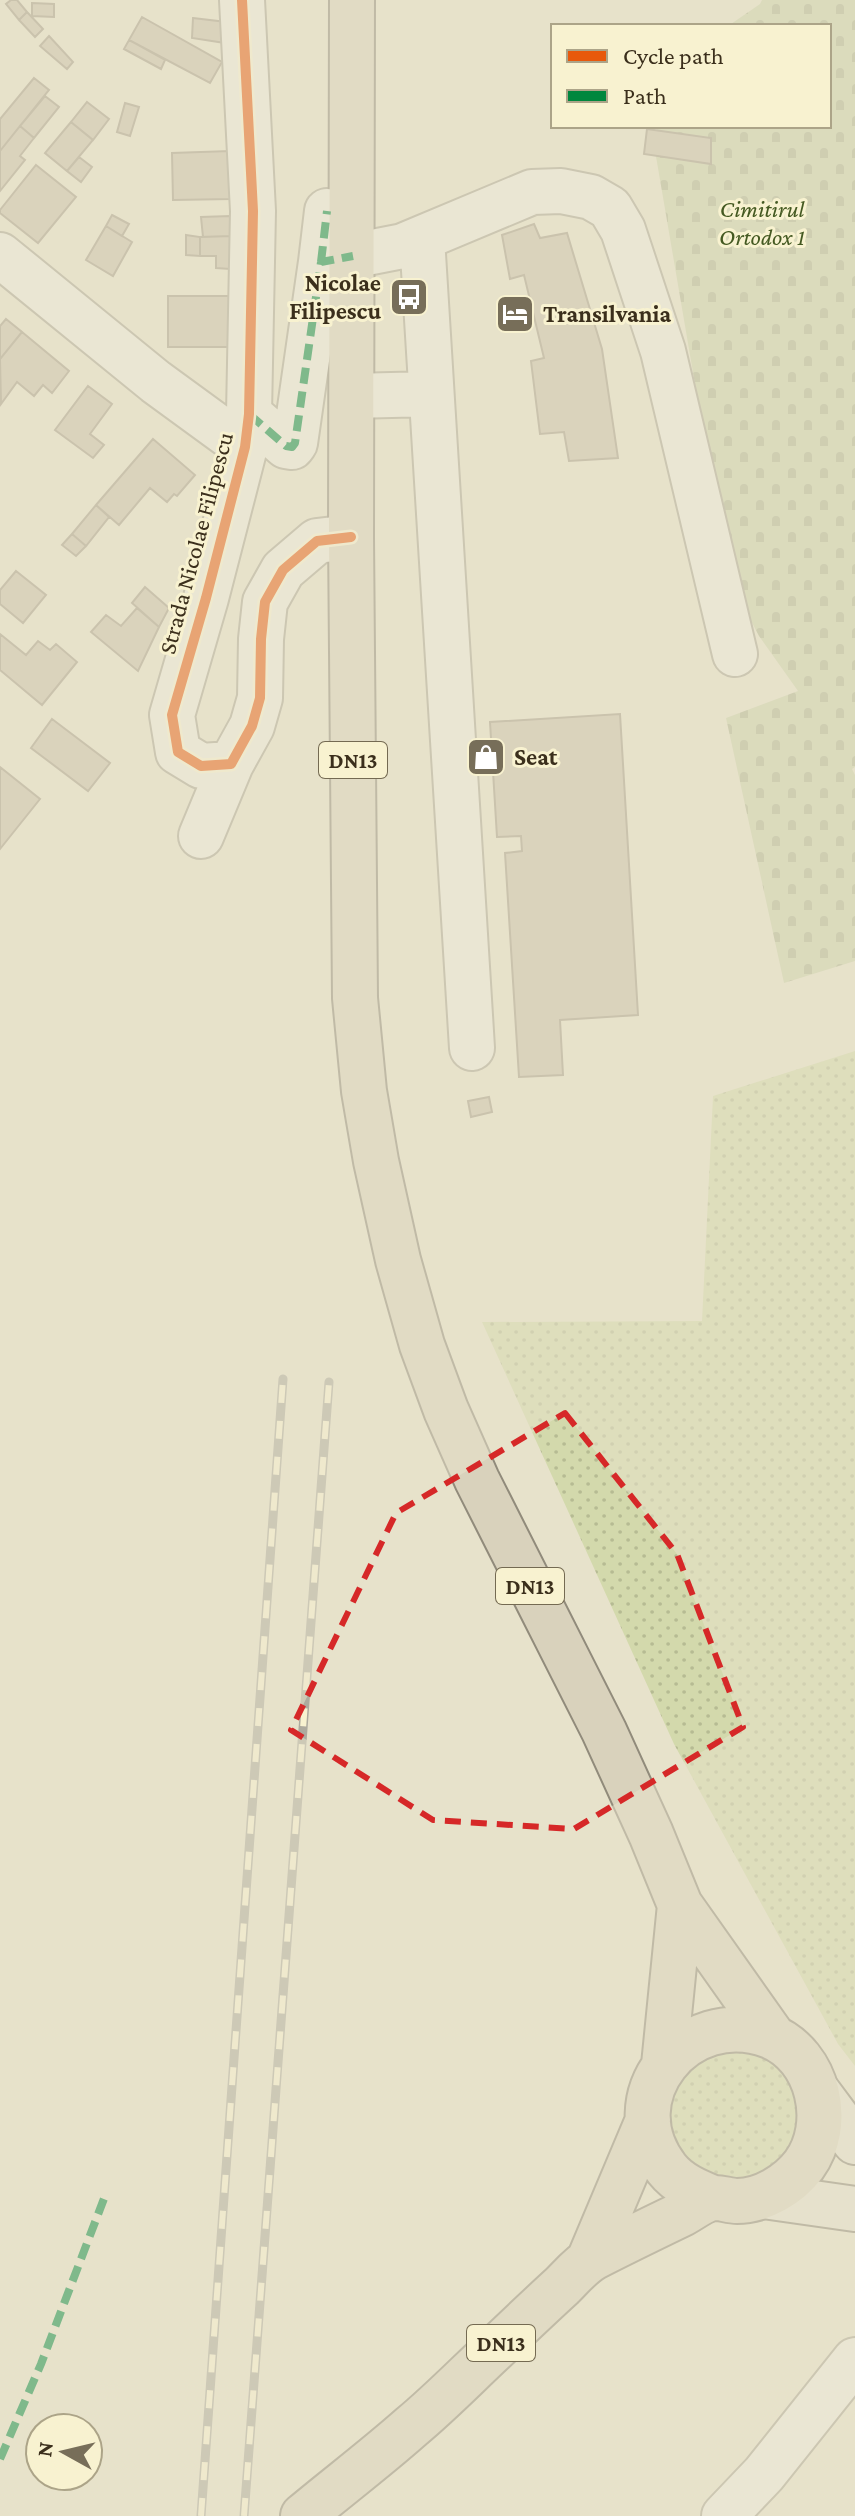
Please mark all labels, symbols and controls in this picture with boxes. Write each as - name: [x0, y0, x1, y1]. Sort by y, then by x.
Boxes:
- legend: [551, 24, 831, 128]
- text: Cycle path: [623, 42, 724, 69]
- text: Path: [623, 82, 667, 109]
- park label: Cimitirul Ortodox 1: [719, 195, 805, 250]
- place label: Nicolae Filipescu: [289, 269, 381, 324]
- bus stop icon: Nicolae Filipescu: [388, 276, 430, 318]
- hotel icon: Transilvania: [494, 293, 536, 335]
- place label: Transilvania: [543, 300, 672, 327]
- street label: Strada Nicolae Filipescu: [153, 429, 238, 657]
- shop icon: Seat: [465, 736, 507, 778]
- road number: DN13: [319, 742, 387, 778]
- place label: Seat: [514, 743, 558, 770]
- road number: DN13: [496, 1568, 564, 1604]
- road number: DN13: [467, 2325, 535, 2361]
- north arrow: [24, 2412, 104, 2492]
- text: N: [31, 2440, 58, 2458]

